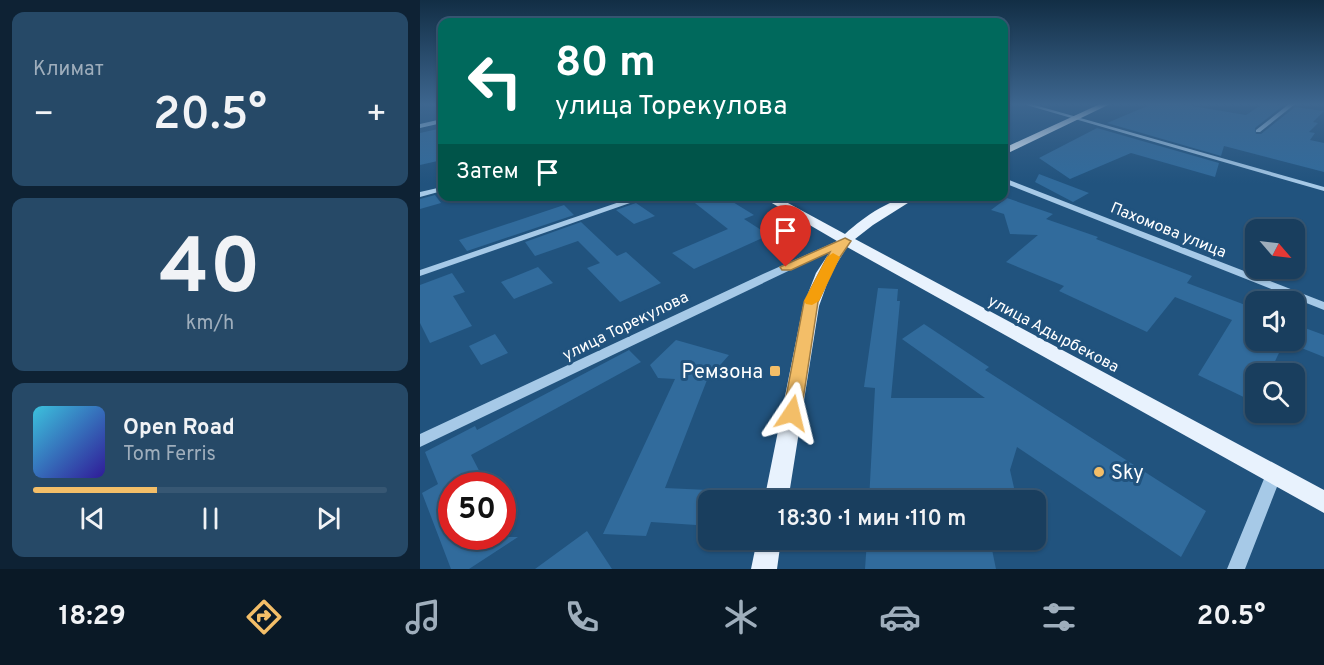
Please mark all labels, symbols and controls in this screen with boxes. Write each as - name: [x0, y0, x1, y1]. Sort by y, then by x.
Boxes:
- text: 80 m: [555, 38, 656, 91]
- icon: left: [456, 42, 534, 120]
- text: Климат: [33, 57, 104, 83]
- text: 20.5°: [153, 88, 267, 145]
- text: улица Торекулова: [555, 90, 787, 124]
- text: −: [33, 95, 54, 137]
- text: +: [366, 95, 387, 137]
- icon: arrive: [531, 156, 564, 189]
- text: Затем: [456, 159, 519, 186]
- street label: Пахомова улица: [1107, 198, 1229, 263]
- pin: [760, 205, 811, 267]
- icon: arrive: [769, 214, 802, 247]
- north arrow: [1245, 219, 1305, 279]
- map controls: [1245, 219, 1305, 423]
- text: 40: [159, 222, 261, 321]
- street label: улица Торекулова: [560, 288, 692, 366]
- button: sound: [1245, 291, 1305, 351]
- street label: улица Адырбекова: [984, 292, 1122, 378]
- text: km/h: [186, 311, 234, 337]
- place label: Ремзона: [681, 360, 763, 386]
- button: search: [1245, 363, 1305, 423]
- marker: Ремзона: [768, 364, 782, 378]
- position arrow: [760, 381, 824, 445]
- text: Open Road: [123, 415, 235, 442]
- text: Tom Ferris: [123, 442, 216, 468]
- place label: Sky: [1111, 461, 1144, 487]
- marker: Sky: [1092, 465, 1106, 479]
- speed limit sign: 50: [438, 472, 516, 550]
- icon: previous: [76, 502, 109, 535]
- icon: pause: [194, 502, 227, 535]
- icon: next: [312, 502, 345, 535]
- text: 18:30 · 1 мин · 110 m: [778, 506, 966, 533]
- icon: directions: [243, 596, 285, 638]
- icon: music: [402, 596, 444, 638]
- icon: phone: [561, 596, 603, 638]
- icon: climate: [720, 596, 762, 638]
- icon: car: [879, 596, 921, 638]
- icon: filters: [1038, 596, 1080, 638]
- text: 18:29: [58, 600, 126, 634]
- text: 20.5°: [1197, 600, 1265, 634]

